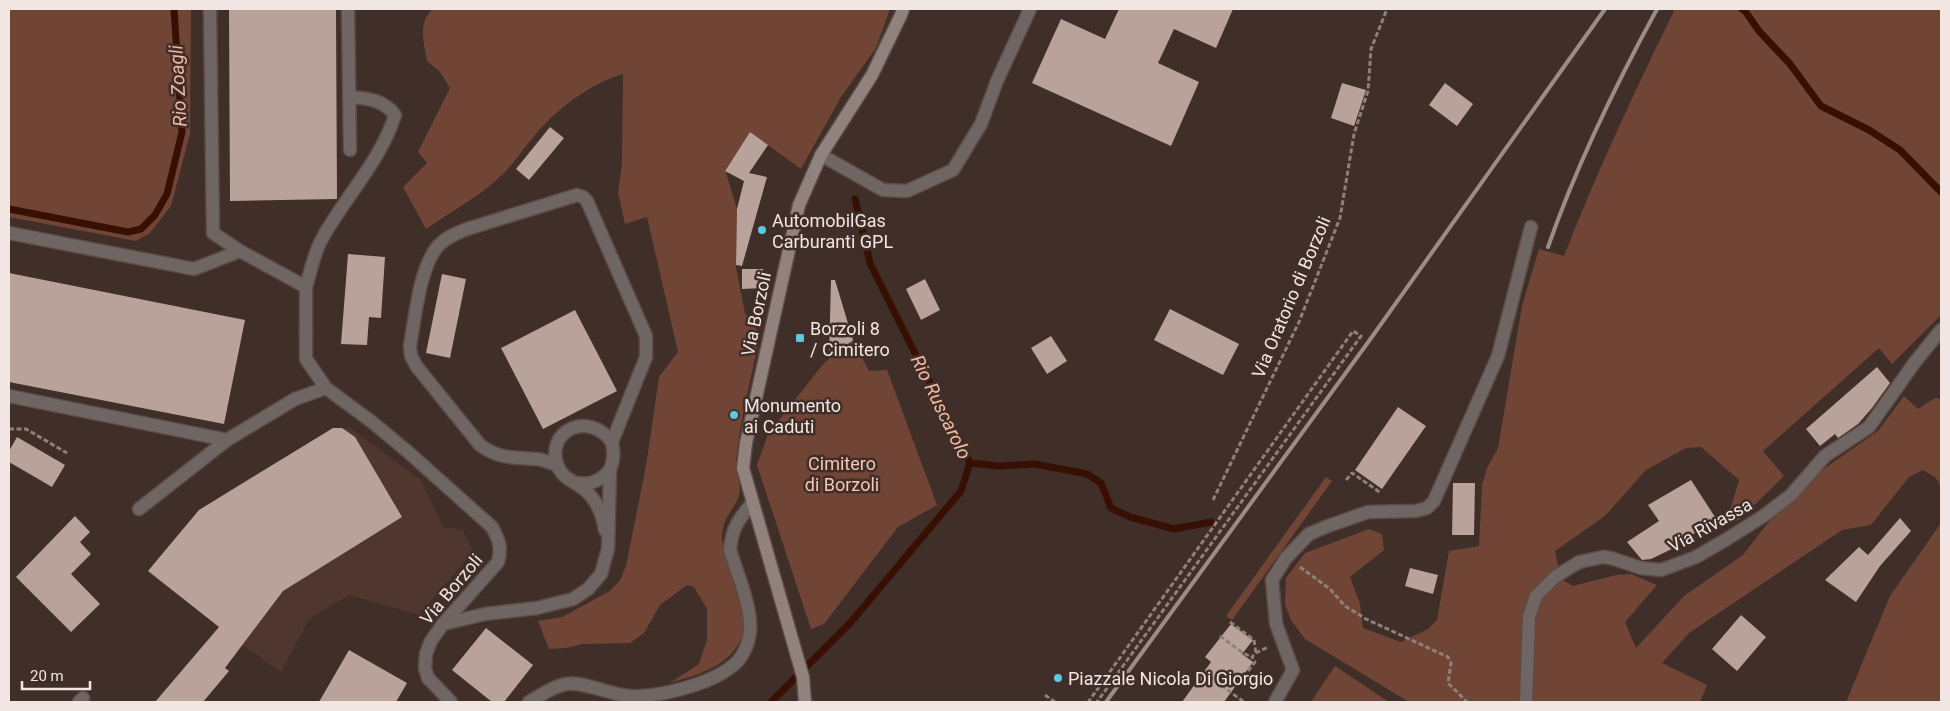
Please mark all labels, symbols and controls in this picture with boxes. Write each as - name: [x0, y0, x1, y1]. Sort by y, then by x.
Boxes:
- water label: Rio Zoagli: [164, 44, 192, 127]
- place label: AutomobilGas Carburanti GPL: [772, 210, 893, 252]
- street label: Via Oratorio di Borzoli: [1247, 213, 1335, 381]
- marker: AutomobilGas Carburanti GPL: [756, 224, 768, 236]
- street label: Via Borzoli: [737, 270, 775, 358]
- place label: Borzoli 8 / Cimitero: [810, 318, 890, 360]
- marker: Borzoli 8 / Cimitero: [794, 332, 806, 344]
- water label: Rio Ruscarolo: [906, 351, 976, 463]
- place label: Monumento ai Caduti: [744, 395, 841, 437]
- marker: Monumento ai Caduti: [728, 409, 740, 421]
- park label: Cimitero di Borzoli: [805, 453, 879, 495]
- street label: Via Rivassa: [1665, 493, 1755, 557]
- street label: Via Borzoli: [415, 550, 487, 628]
- scale bar: [22, 658, 90, 690]
- text: 20 m: [30, 667, 64, 685]
- place label: Piazzale Nicola Di Giorgio: [1068, 668, 1273, 689]
- marker: Piazzale Nicola Di Giorgio: [1052, 672, 1064, 684]

